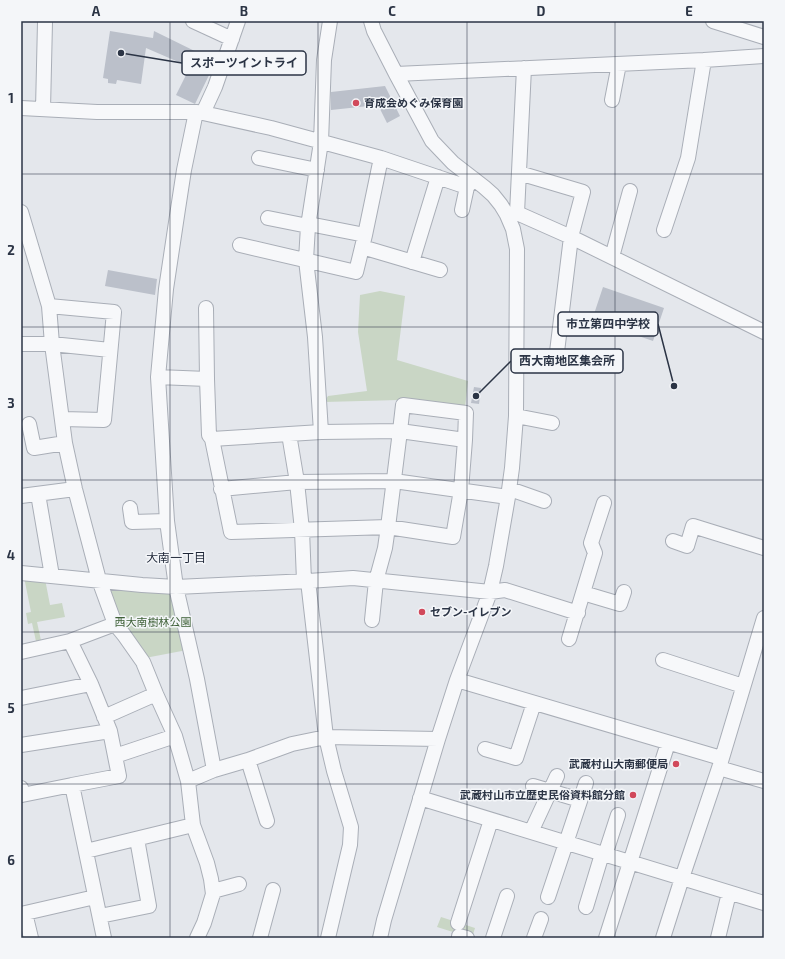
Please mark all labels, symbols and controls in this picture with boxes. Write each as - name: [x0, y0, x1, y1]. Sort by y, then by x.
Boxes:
- text: A: [92, 3, 101, 19]
- text: B: [240, 3, 248, 19]
- text: C: [388, 3, 396, 19]
- text: D: [537, 3, 546, 19]
- text: E: [685, 3, 693, 19]
- callout: スポーツイントライ: [182, 51, 306, 75]
- text: スポーツイントライ: [190, 55, 298, 69]
- text: 1: [8, 90, 14, 106]
- place label: 育成会めぐみ保育園: [364, 96, 463, 109]
- marker: 育成会めぐみ保育園: [351, 98, 361, 108]
- text: 2: [7, 242, 15, 258]
- callout: 市立第四中学校: [558, 312, 658, 336]
- text: 市立第四中学校: [566, 316, 650, 330]
- callout: 西大南地区集会所: [511, 349, 623, 373]
- text: 西大南地区集会所: [519, 353, 615, 367]
- text: 3: [7, 395, 15, 411]
- text: 4: [7, 547, 15, 563]
- district label: 大南一丁目: [146, 550, 206, 564]
- place label: セブン-イレブン: [430, 605, 512, 618]
- marker: セブン-イレブン: [417, 607, 427, 617]
- park label: 西大南樹林公園: [115, 615, 192, 628]
- text: 5: [7, 700, 15, 716]
- place label: 武蔵村山大南郵便局: [569, 757, 668, 770]
- marker: 武蔵村山大南郵便局: [671, 759, 681, 769]
- place label: 武蔵村山市立歴史民俗資料館分館: [460, 788, 625, 801]
- marker: 武蔵村山市立歴史民俗資料館分館: [628, 790, 638, 800]
- text: 6: [7, 852, 15, 868]

